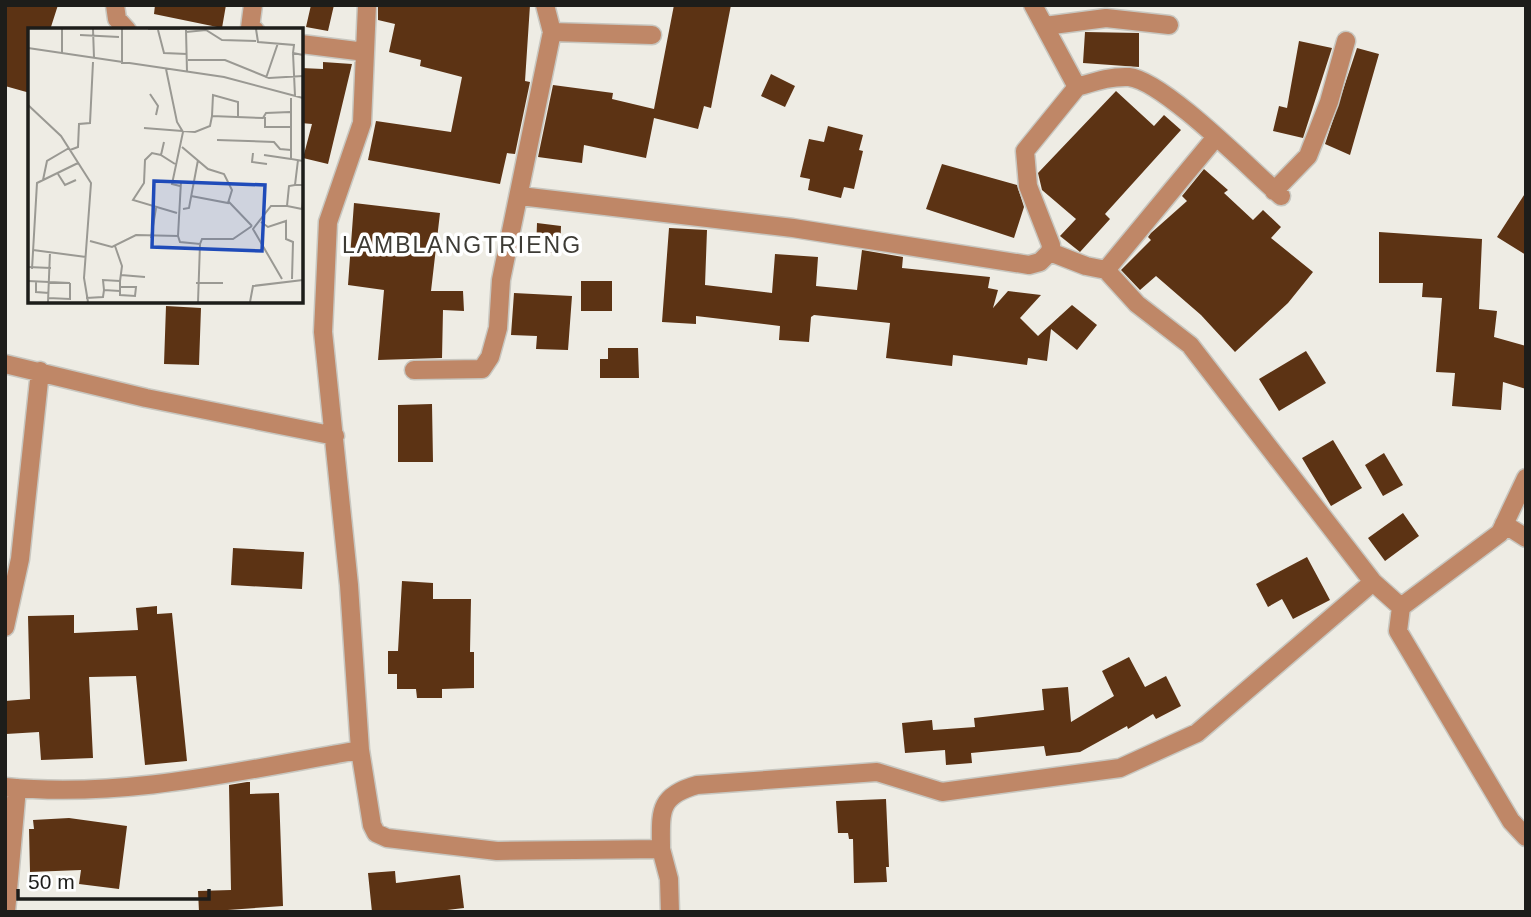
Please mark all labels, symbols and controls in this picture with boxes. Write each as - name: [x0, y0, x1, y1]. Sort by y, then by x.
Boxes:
- inset map: [28, 28, 303, 303]
- district label: LAMBLANGTRIENG: [342, 232, 582, 258]
- scale bar: [18, 858, 208, 902]
- text: 50 m: [28, 870, 75, 893]

